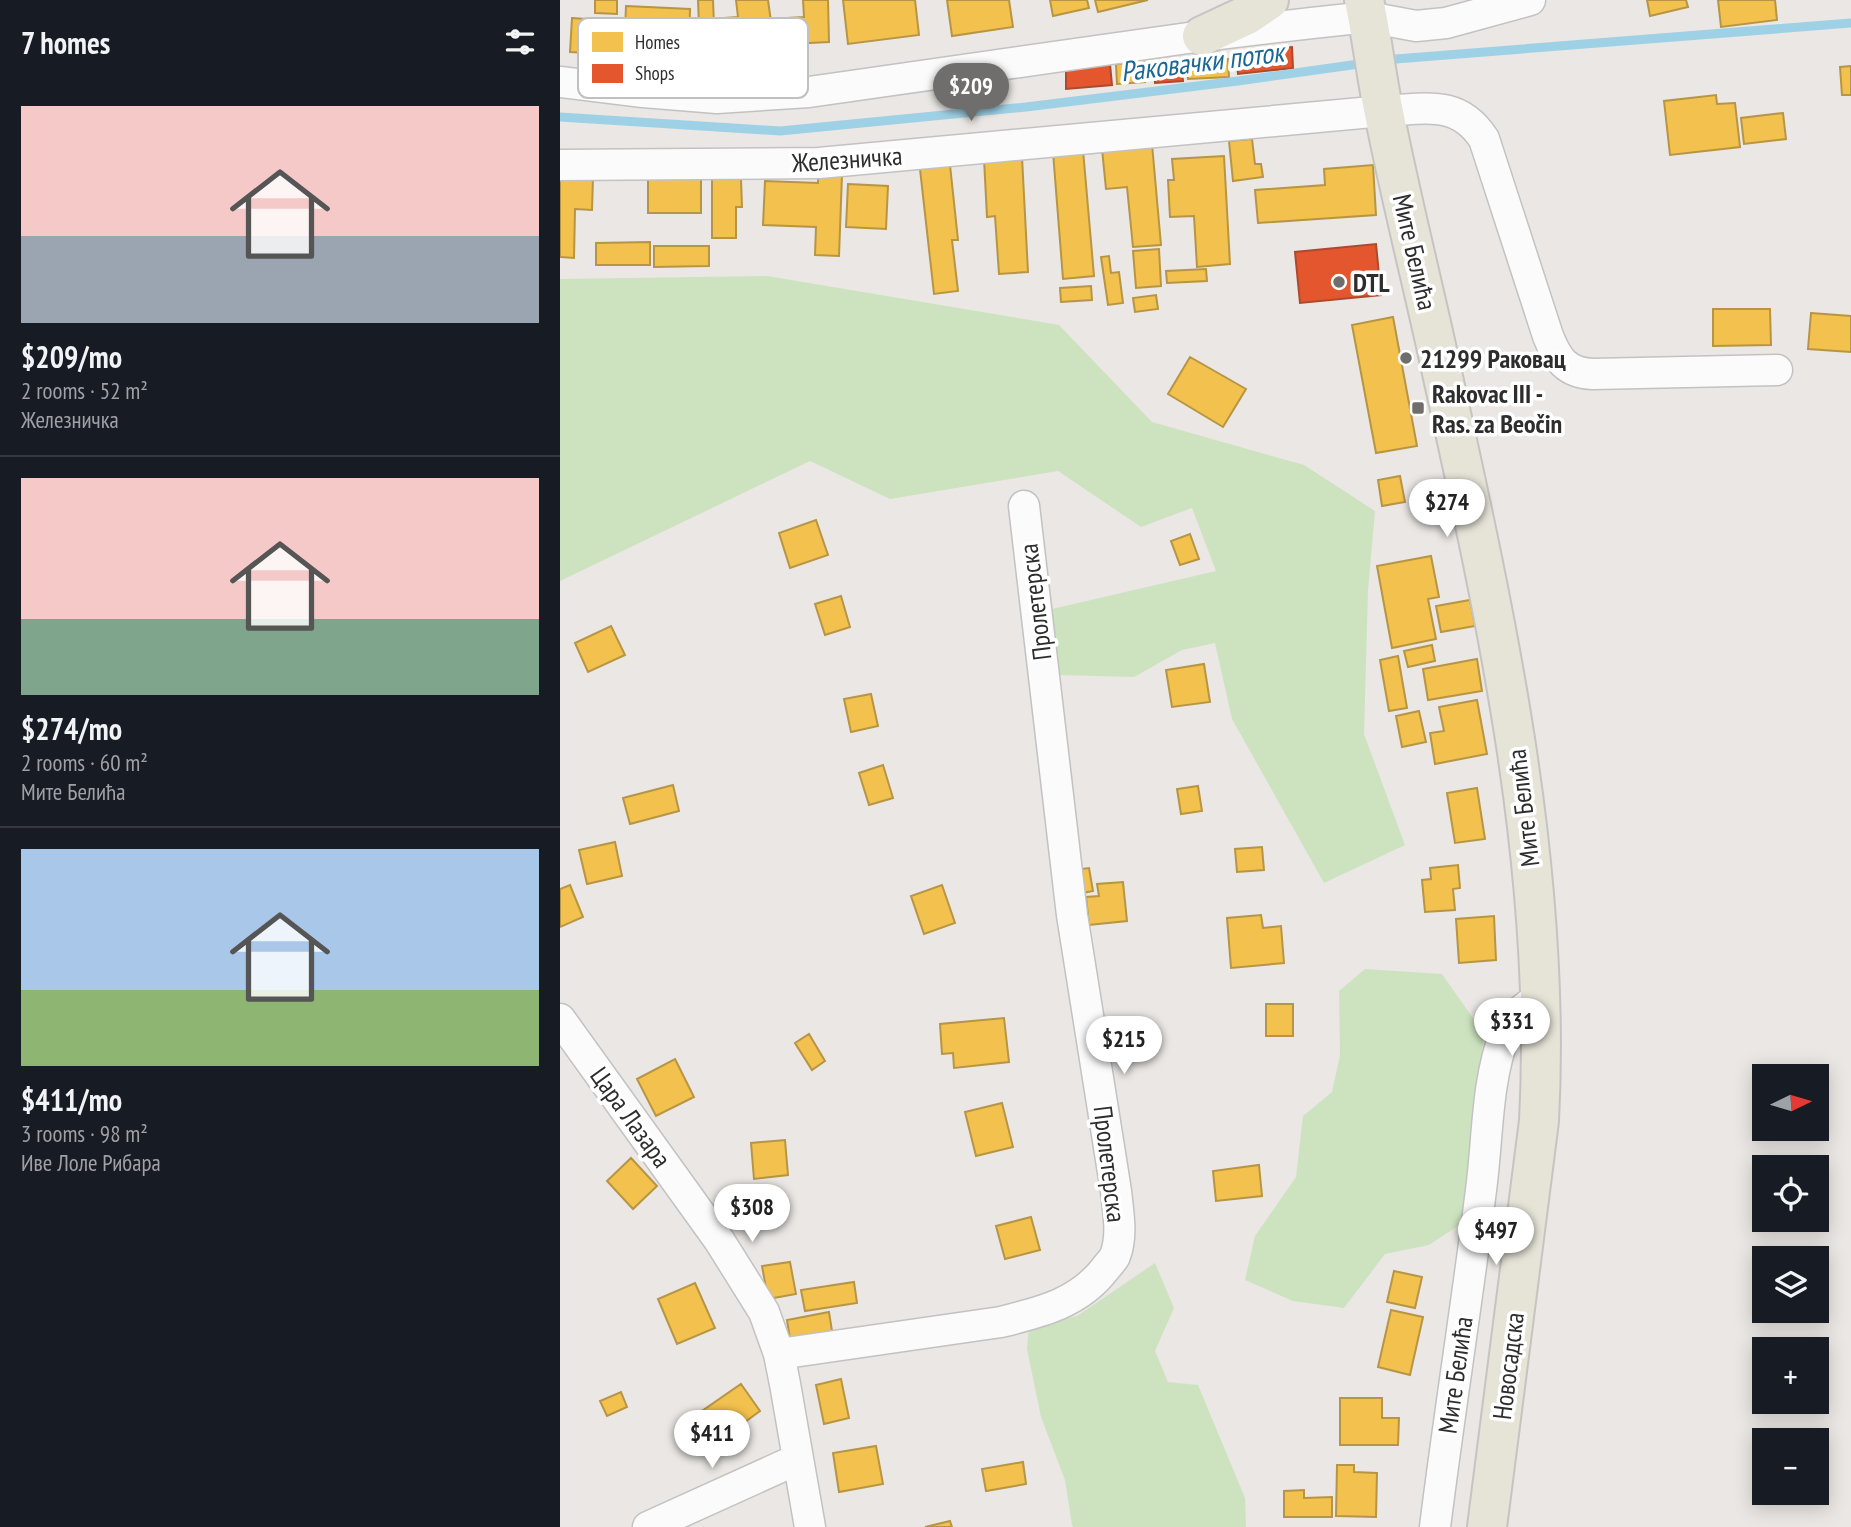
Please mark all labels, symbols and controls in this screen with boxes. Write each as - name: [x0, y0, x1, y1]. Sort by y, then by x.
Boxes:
- legend: [578, 18, 808, 98]
- text: 7 homes: [21, 23, 110, 62]
- icon: filters: [501, 23, 539, 61]
- text: Homes: [635, 30, 680, 54]
- water label: Раковачки поток: [1118, 32, 1289, 89]
- text: Shops: [635, 61, 674, 85]
- pin: $209: [930, 64, 1012, 123]
- text: $209: [949, 71, 993, 100]
- street label: Железничка: [790, 139, 903, 179]
- icon: home: [217, 151, 343, 277]
- street label: Мите Белића: [1386, 191, 1444, 313]
- place label: DTL: [1353, 266, 1389, 299]
- marker: DTL: [1331, 274, 1347, 290]
- text: $209/mo: [21, 337, 122, 376]
- place label: 21299 Раковац: [1420, 342, 1566, 375]
- marker: 21299 Раковац: [1398, 350, 1414, 366]
- text: 2 rooms · 52 m²: [21, 376, 148, 405]
- place label: Rakovac III - Ras. za Beočin: [1432, 377, 1562, 440]
- marker: Rakovac III - Ras. za Beočin: [1410, 400, 1426, 416]
- text: Железничка: [21, 405, 119, 434]
- pin: $274: [1406, 480, 1488, 539]
- text: $274: [1425, 487, 1469, 516]
- icon: home: [217, 523, 343, 649]
- street label: Пролетерска: [1011, 542, 1059, 662]
- text: $274/mo: [21, 709, 122, 748]
- street label: Мите Белића: [1499, 747, 1547, 869]
- text: 2 rooms · 60 m²: [21, 748, 148, 777]
- text: Мите Белића: [21, 777, 125, 806]
- icon: home: [217, 894, 343, 1020]
- pin: $331: [1471, 998, 1553, 1058]
- text: $331: [1490, 1006, 1534, 1035]
- pin: $215: [1083, 1016, 1165, 1076]
- text: $215: [1102, 1024, 1146, 1053]
- street label: Цара Лазара: [583, 1060, 679, 1174]
- north arrow: [1752, 1064, 1829, 1141]
- map controls: [1752, 1064, 1829, 1505]
- text: $411/mo: [21, 1080, 122, 1119]
- street label: Пролетерска: [1086, 1104, 1134, 1224]
- text: 3 rooms · 98 m²: [21, 1119, 148, 1148]
- text: Иве Лоле Рибара: [21, 1148, 161, 1177]
- button: locate: [1752, 1155, 1829, 1232]
- pin: $308: [711, 1184, 793, 1244]
- text: $308: [730, 1192, 774, 1221]
- pin: $497: [1455, 1208, 1537, 1267]
- text: $497: [1474, 1215, 1518, 1244]
- button: layers: [1752, 1246, 1829, 1323]
- street label: Новосадска: [1485, 1311, 1531, 1421]
- street label: Мите Белића: [1430, 1314, 1480, 1436]
- button: +: [1752, 1337, 1829, 1414]
- pin: $411: [671, 1410, 753, 1470]
- text: $411: [690, 1418, 734, 1447]
- button: −: [1752, 1428, 1829, 1505]

